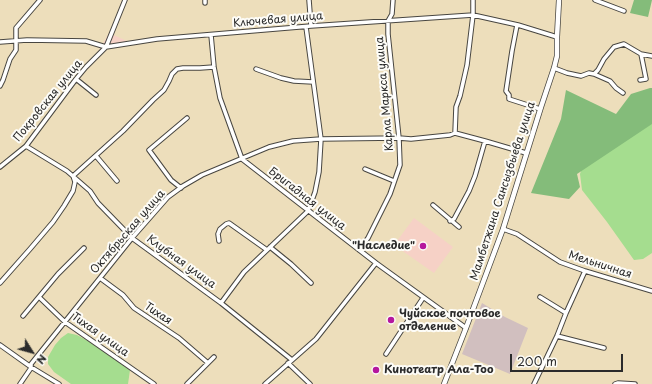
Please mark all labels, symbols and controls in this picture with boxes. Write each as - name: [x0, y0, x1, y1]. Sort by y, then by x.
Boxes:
- street label: Ключевая улица: [233, 10, 323, 30]
- street label: Карла Маркса улица: [373, 36, 397, 152]
- street label: Покровская улица: [11, 57, 85, 145]
- street label: Мамбетжана Сансызбыева улица: [468, 100, 538, 282]
- street label: Бригадная улица: [266, 165, 348, 233]
- street label: Октябрьская улица: [88, 187, 168, 277]
- street label: Клубная улица: [144, 232, 218, 292]
- place label: "Наследие": [352, 239, 415, 253]
- marker: "Наследие": [418, 241, 428, 251]
- street label: Мельничная: [567, 249, 633, 281]
- street label: Тихая: [142, 300, 174, 328]
- place label: Чуйское почтовое отделение: [399, 307, 501, 333]
- street label: Тихая улица: [69, 310, 131, 360]
- marker: Чуйское почтовое отделение: [386, 315, 396, 325]
- north arrow: [12, 332, 52, 372]
- scale bar: [512, 346, 625, 372]
- text: N: [33, 351, 51, 368]
- text: 200 m: [517, 352, 557, 370]
- place label: Кинотеатр Ала-Тоо: [384, 363, 493, 377]
- marker: Кинотеатр Ала-Тоо: [371, 365, 381, 375]

